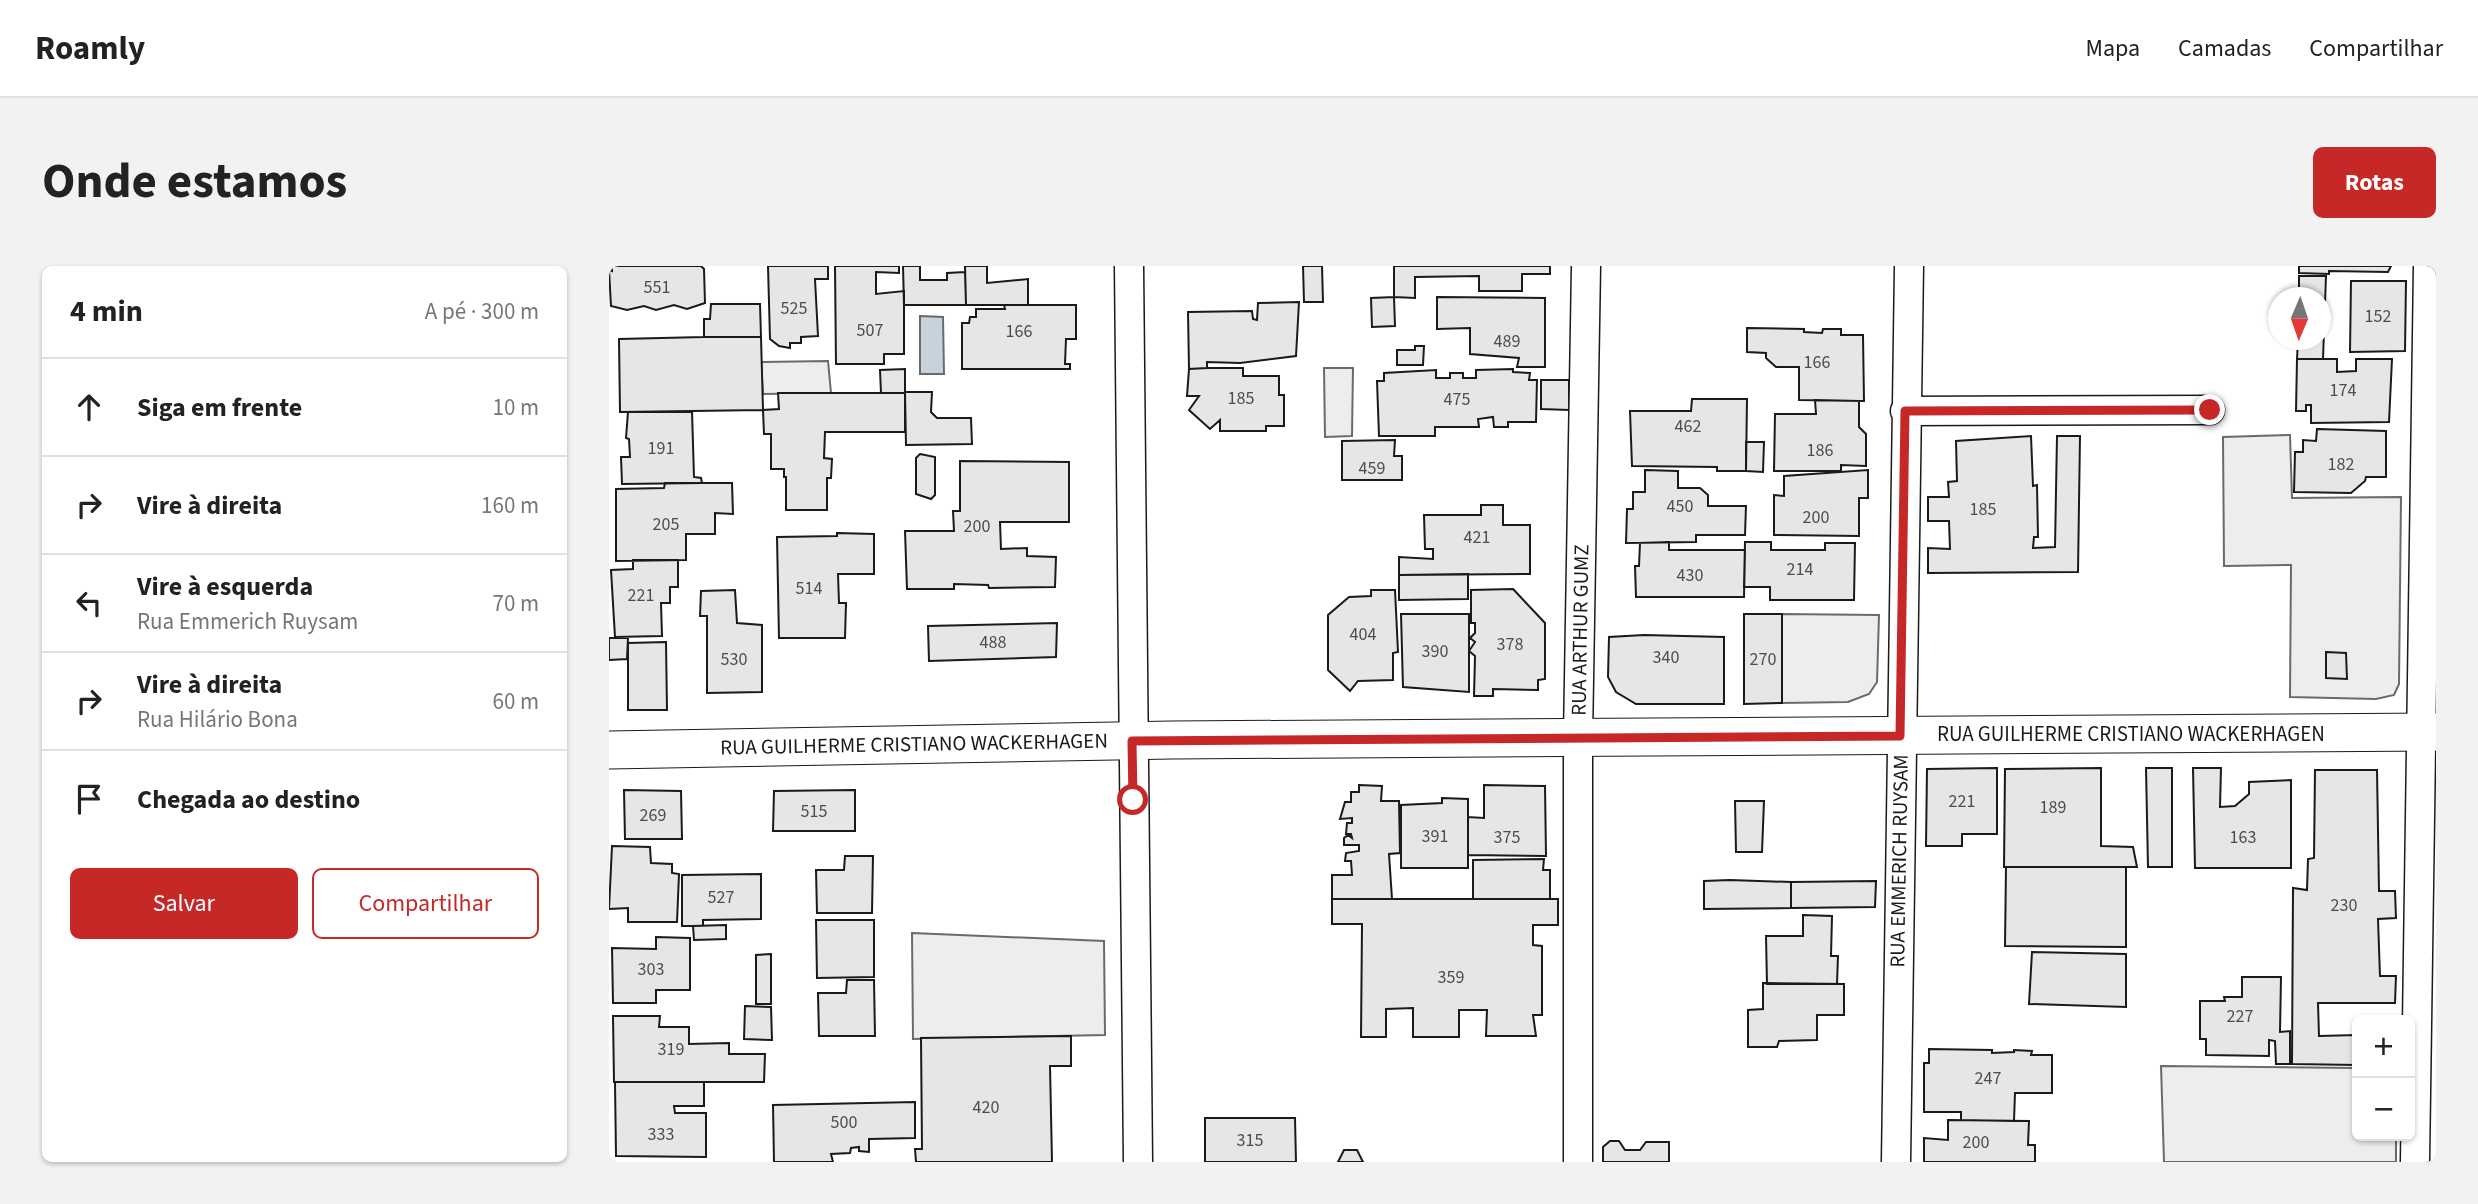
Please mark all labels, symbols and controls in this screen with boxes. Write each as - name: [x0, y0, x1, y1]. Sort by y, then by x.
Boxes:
- text: Roamly: [35, 25, 145, 72]
- text: Mapa: [2085, 31, 2140, 66]
- text: Camadas: [2178, 31, 2271, 66]
- text: Compartilhar: [2309, 31, 2443, 66]
- text: Onde estamos: [42, 147, 347, 217]
- button: Rotas: [2313, 147, 2436, 218]
- house number: 551: [644, 275, 670, 300]
- north arrow: [2268, 287, 2331, 350]
- text: 4 min: [70, 290, 143, 333]
- text: A pé · 300 m: [425, 295, 539, 328]
- house number: 525: [781, 296, 807, 321]
- house number: 152: [2365, 304, 2391, 329]
- house number: 507: [857, 318, 883, 343]
- house number: 166: [1006, 319, 1032, 344]
- house number: 489: [1494, 329, 1520, 354]
- house number: 166: [1804, 350, 1830, 375]
- house number: 174: [2330, 378, 2356, 403]
- house number: 185: [1228, 386, 1254, 411]
- house number: 475: [1444, 387, 1470, 412]
- icon: ahead: [70, 388, 108, 426]
- text: Siga em frente: [137, 389, 302, 426]
- text: 10 m: [492, 391, 539, 424]
- route end: [2194, 394, 2225, 425]
- house number: 462: [1675, 414, 1701, 439]
- house number: 191: [648, 436, 674, 461]
- house number: 186: [1807, 438, 1833, 463]
- house number: 182: [2328, 452, 2354, 477]
- house number: 459: [1359, 456, 1385, 481]
- icon: right: [70, 486, 108, 524]
- text: Vire à direita: [137, 487, 282, 524]
- text: 160 m: [481, 489, 539, 522]
- house number: 450: [1667, 494, 1693, 519]
- house number: 185: [1970, 497, 1996, 522]
- house number: 200: [1803, 505, 1829, 530]
- house number: 205: [653, 512, 679, 537]
- house number: 200: [964, 514, 990, 539]
- house number: 421: [1464, 525, 1490, 550]
- street label: RUA ARTHUR GUMZ: [1564, 544, 1596, 716]
- house number: 214: [1787, 557, 1813, 582]
- house number: 430: [1677, 563, 1703, 588]
- text: Vire à esquerda: [137, 568, 313, 605]
- house number: 514: [796, 576, 822, 601]
- house number: 221: [628, 583, 654, 608]
- icon: left: [70, 584, 108, 622]
- text: 70 m: [492, 587, 539, 620]
- text: Rua Emmerich Ruysam: [137, 605, 358, 638]
- house number: 404: [1350, 622, 1376, 647]
- house number: 488: [980, 630, 1006, 655]
- house number: 378: [1497, 632, 1523, 657]
- house number: 390: [1422, 639, 1448, 664]
- house number: 340: [1653, 645, 1679, 670]
- house number: 530: [721, 647, 747, 672]
- house number: 270: [1750, 647, 1776, 672]
- text: Vire à direita: [137, 666, 282, 703]
- icon: right: [70, 682, 108, 720]
- text: 60 m: [492, 685, 539, 718]
- text: Rua Hilário Bona: [137, 703, 298, 736]
- street label: RUA GUILHERME CRISTIANO WACKERHAGEN: [1937, 719, 2325, 749]
- street label: RUA GUILHERME CRISTIANO WACKERHAGEN: [720, 726, 1108, 762]
- street label: RUA EMMERICH RUYSAM: [1882, 754, 1916, 968]
- icon: arrive: [70, 780, 108, 818]
- text: Chegada ao destino: [137, 781, 360, 818]
- route start: [1117, 784, 1148, 815]
- house number: 221: [1949, 789, 1975, 814]
- house number: 189: [2040, 795, 2066, 820]
- house number: 515: [801, 799, 827, 824]
- house number: 269: [640, 803, 666, 828]
- house number: 391: [1422, 824, 1448, 849]
- house number: 375: [1494, 825, 1520, 850]
- house number: 163: [2230, 825, 2256, 850]
- button: Salvar: [70, 868, 298, 939]
- button: Compartilhar: [312, 868, 539, 939]
- house number: 527: [708, 885, 734, 910]
- house number: 230: [2331, 893, 2357, 918]
- house number: 303: [638, 957, 664, 982]
- house number: 359: [1438, 965, 1464, 990]
- house number: 227: [2227, 1004, 2253, 1029]
- map controls: [2352, 1015, 2415, 1141]
- button: +: [2352, 1015, 2415, 1078]
- house number: 319: [658, 1037, 684, 1062]
- house number: 247: [1975, 1066, 2001, 1091]
- button: −: [2352, 1078, 2415, 1141]
- house number: 420: [973, 1095, 999, 1120]
- house number: 500: [831, 1110, 857, 1135]
- house number: 333: [648, 1122, 674, 1147]
- house number: 315: [1237, 1128, 1263, 1153]
- house number: 200: [1963, 1130, 1989, 1155]

